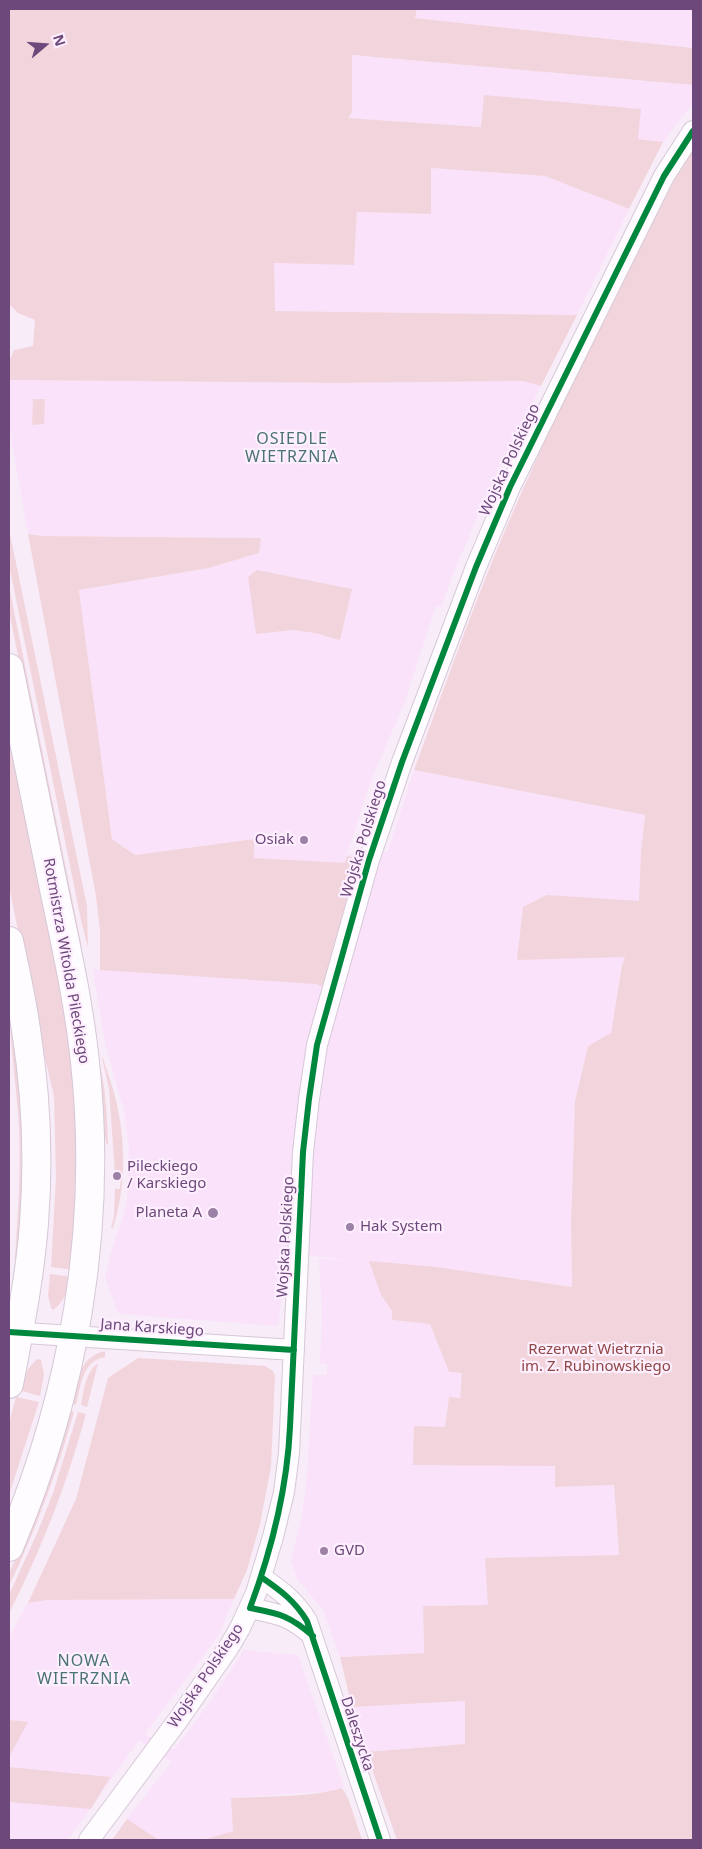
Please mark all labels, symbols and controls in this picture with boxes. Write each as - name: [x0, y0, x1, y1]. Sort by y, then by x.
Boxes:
- north arrow: [20, 20, 70, 70]
- text: N: [49, 32, 71, 49]
- street label: Wojska Polskiego: [476, 401, 544, 519]
- district label: OSIEDLE WIETRZNIA: [244, 429, 340, 467]
- street label: Wojska Polskiego: [338, 778, 390, 900]
- place label: Osiak: [255, 831, 294, 849]
- marker: Osiak: [298, 834, 310, 846]
- street label: Rotmistrza Witolda Pileckiego: [39, 857, 93, 1065]
- place label: Pileckiego / Karskiego: [127, 1158, 206, 1193]
- marker: Pileckiego / Karskiego: [111, 1170, 123, 1182]
- street label: Wojska Polskiego: [274, 1176, 298, 1298]
- place label: Planeta A: [136, 1204, 202, 1222]
- marker: Planeta A: [206, 1206, 220, 1220]
- place label: Hak System: [360, 1218, 442, 1236]
- marker: Hak System: [344, 1221, 356, 1233]
- street label: Jana Karskiego: [100, 1315, 204, 1341]
- park label: Rezerwat Wietrznia im. Z. Rubinowskiego: [521, 1341, 671, 1376]
- place label: GVD: [334, 1542, 365, 1560]
- marker: GVD: [318, 1545, 330, 1557]
- street label: Wojska Polskiego: [164, 1620, 248, 1732]
- district label: NOWA WIETRZNIA: [36, 1651, 132, 1689]
- street label: Daleszycka: [337, 1695, 377, 1773]

